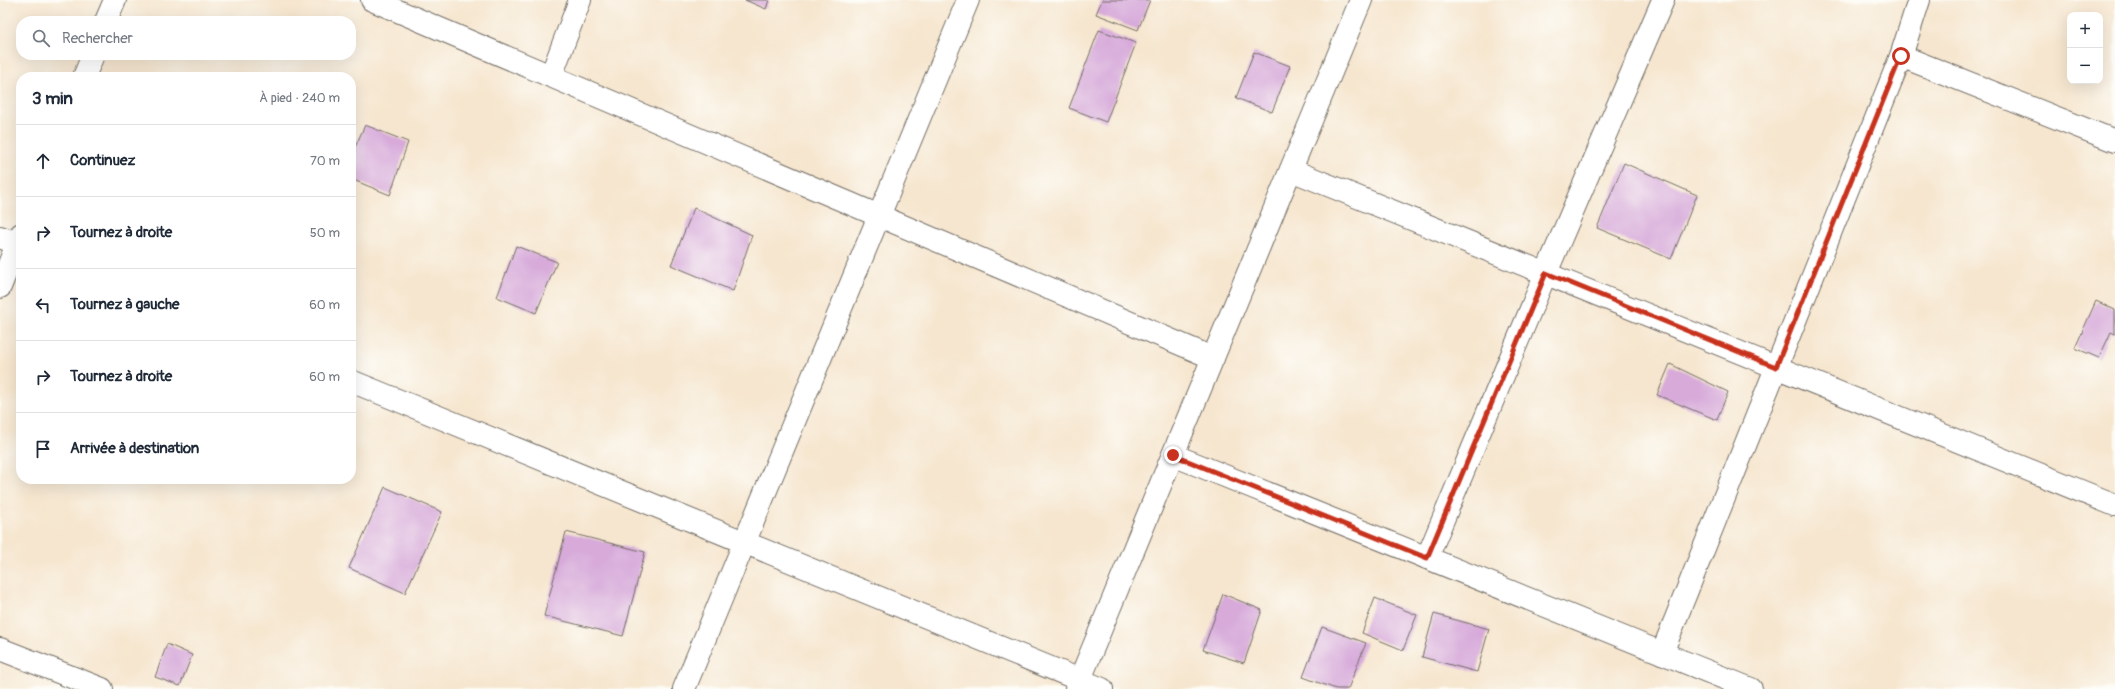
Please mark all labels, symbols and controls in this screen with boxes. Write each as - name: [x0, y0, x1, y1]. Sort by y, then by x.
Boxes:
- map controls: [2067, 12, 2103, 84]
- button: +: [2067, 12, 2103, 48]
- search box: [16, 16, 356, 60]
- icon: search: [30, 27, 52, 49]
- text: Rechercher: [62, 29, 133, 48]
- route start: [1892, 47, 1910, 65]
- button: −: [2067, 48, 2103, 84]
- text: 3 min: [32, 88, 73, 109]
- text: À pied · 240 m: [259, 90, 340, 106]
- icon: ahead: [32, 150, 54, 172]
- text: Continuez: [70, 151, 135, 170]
- text: 70 m: [310, 153, 340, 169]
- icon: right: [32, 222, 54, 244]
- text: Tournez à droite: [70, 223, 172, 242]
- text: 50 m: [310, 225, 340, 241]
- icon: left: [32, 294, 54, 316]
- text: Tournez à gauche: [70, 295, 180, 314]
- text: 60 m: [309, 297, 340, 313]
- icon: right: [32, 366, 54, 388]
- text: Tournez à droite: [70, 367, 172, 386]
- text: 60 m: [309, 369, 340, 385]
- icon: arrive: [32, 438, 54, 460]
- text: Arrivée à destination: [70, 439, 199, 458]
- route end: [1164, 446, 1182, 464]

